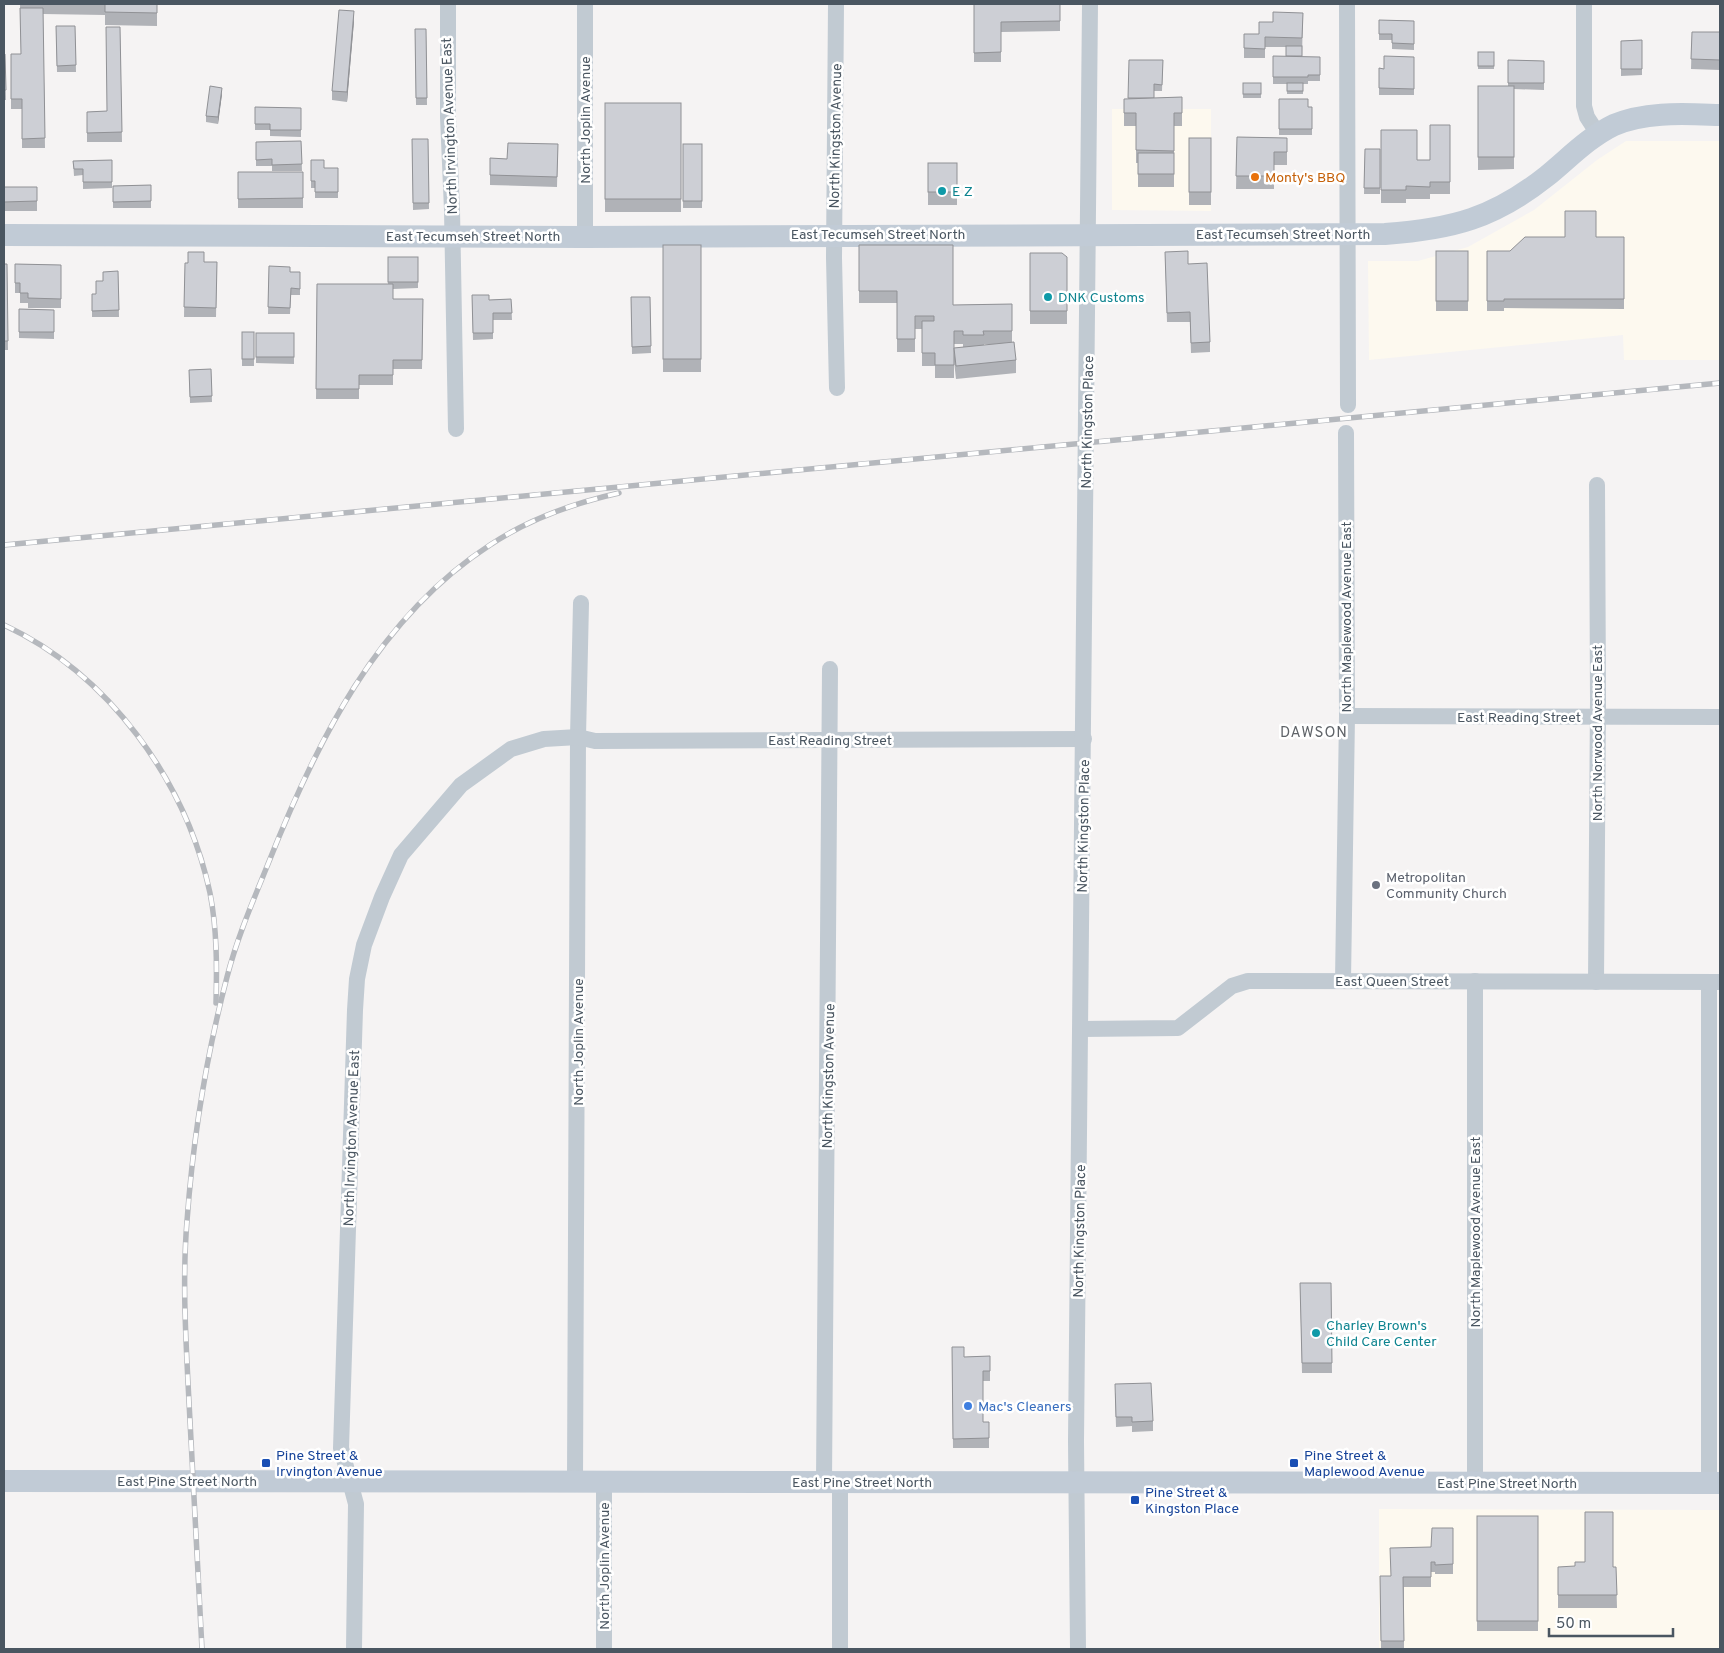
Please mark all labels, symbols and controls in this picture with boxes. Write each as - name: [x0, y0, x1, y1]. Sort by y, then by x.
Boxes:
- street label: North Irvington Avenue East: [439, 37, 462, 215]
- street label: North Joplin Avenue: [578, 56, 595, 184]
- street label: North Kingston Avenue: [827, 63, 846, 209]
- place label: Monty's BBQ: [1265, 170, 1345, 187]
- marker: Monty's BBQ: [1249, 171, 1261, 183]
- place label: E Z: [952, 184, 973, 201]
- marker: E Z: [936, 185, 948, 197]
- street label: East Tecumseh Street North: [791, 227, 965, 244]
- street label: East Tecumseh Street North: [1196, 227, 1370, 244]
- street label: East Tecumseh Street North: [386, 229, 560, 246]
- place label: DNK Customs: [1058, 290, 1145, 307]
- marker: DNK Customs: [1042, 291, 1054, 303]
- street label: North Kingston Place: [1079, 355, 1098, 489]
- street label: North Maplewood Avenue East: [1339, 522, 1356, 712]
- street label: North Norwood Avenue East: [1590, 645, 1607, 821]
- street label: East Reading Street: [1457, 710, 1581, 727]
- district label: DAWSON: [1280, 724, 1348, 743]
- street label: East Reading Street: [768, 733, 892, 750]
- street label: North Kingston Place: [1075, 759, 1094, 893]
- place label: Metropolitan Community Church: [1386, 870, 1507, 903]
- marker: Metropolitan Community Church: [1370, 879, 1382, 891]
- street label: East Queen Street: [1335, 974, 1449, 991]
- street label: North Joplin Avenue: [571, 978, 588, 1106]
- street label: North Kingston Avenue: [820, 1003, 839, 1149]
- street label: North Irvington Avenue East: [341, 1049, 364, 1227]
- street label: North Maplewood Avenue East: [1468, 1137, 1485, 1327]
- street label: North Kingston Place: [1071, 1164, 1090, 1298]
- place label: Charley Brown's Child Care Center: [1326, 1318, 1437, 1351]
- marker: Charley Brown's Child Care Center: [1310, 1327, 1322, 1339]
- place label: Mac's Cleaners: [978, 1399, 1072, 1416]
- marker: Mac's Cleaners: [962, 1400, 974, 1412]
- place label: Pine Street & Irvington Avenue: [276, 1448, 383, 1481]
- place label: Pine Street & Maplewood Avenue: [1304, 1448, 1425, 1481]
- marker: Pine Street & Irvington Avenue: [260, 1457, 272, 1469]
- marker: Pine Street & Maplewood Avenue: [1288, 1457, 1300, 1469]
- street label: East Pine Street North: [117, 1474, 257, 1491]
- street label: East Pine Street North: [792, 1475, 932, 1492]
- street label: East Pine Street North: [1437, 1476, 1577, 1493]
- place label: Pine Street & Kingston Place: [1145, 1485, 1239, 1518]
- marker: Pine Street & Kingston Place: [1129, 1494, 1141, 1506]
- street label: North Joplin Avenue: [597, 1502, 614, 1630]
- scale bar: [1549, 1606, 1673, 1638]
- text: 50 m: [1556, 1615, 1591, 1634]

